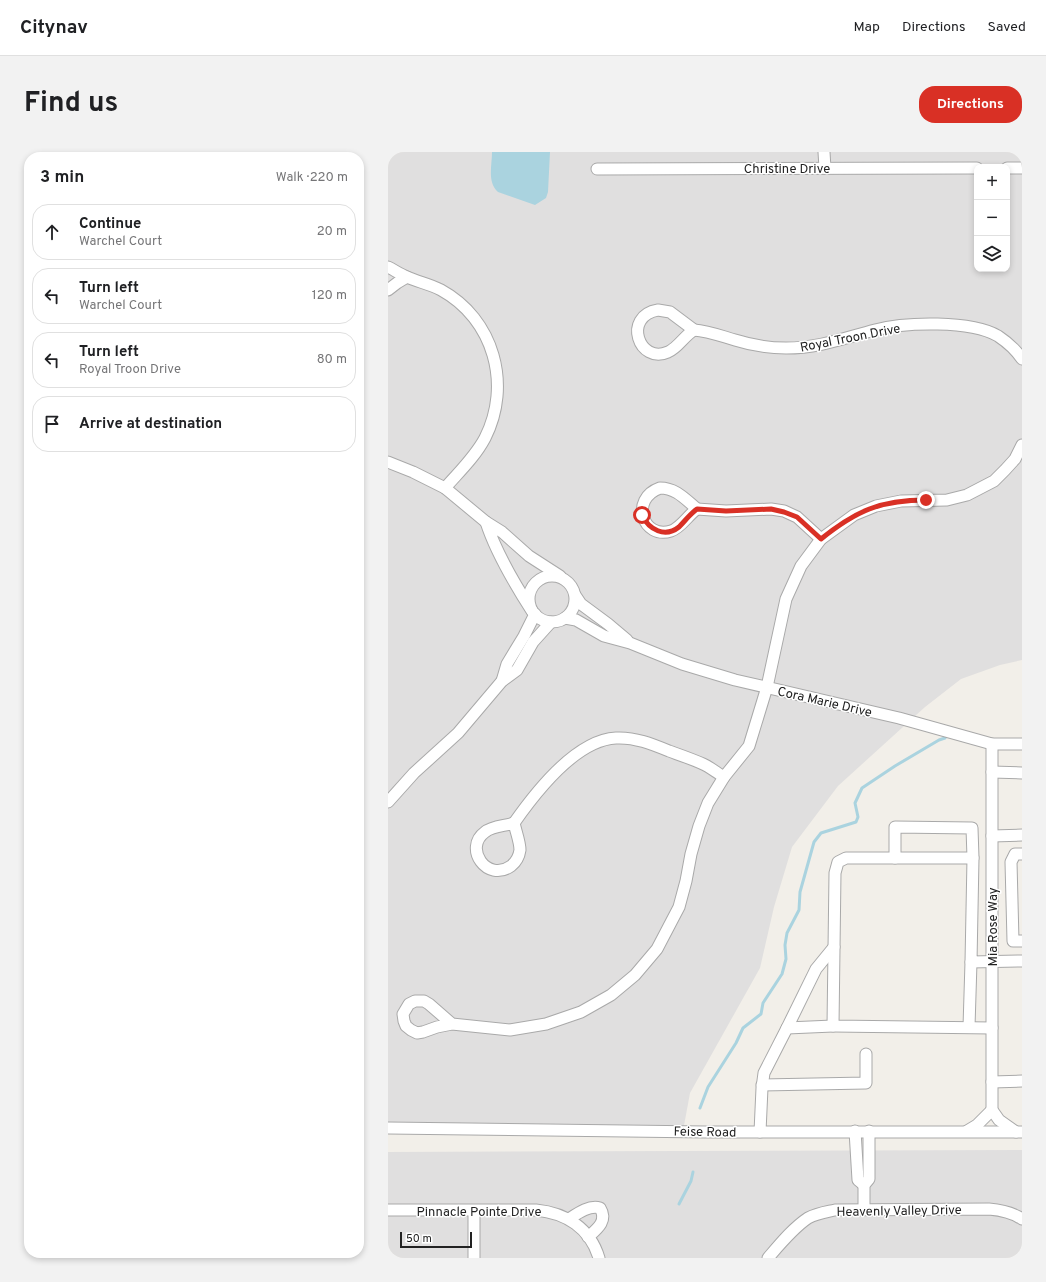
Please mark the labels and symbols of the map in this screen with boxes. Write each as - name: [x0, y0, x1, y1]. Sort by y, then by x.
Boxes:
- street label: Christine Drive: [744, 162, 830, 178]
- street label: Royal Troon Drive: [799, 321, 902, 357]
- route end: [917, 491, 935, 509]
- route start: [633, 506, 651, 524]
- street label: Cora Marie Drive: [776, 684, 873, 722]
- street label: Mia Rose Way: [986, 887, 1002, 967]
- street label: Feise Road: [673, 1124, 736, 1142]
- street label: Heavenly Valley Drive: [836, 1203, 962, 1221]
- street label: Pinnacle Pointe Drive: [417, 1205, 541, 1221]
- scale bar: [400, 1230, 472, 1249]

